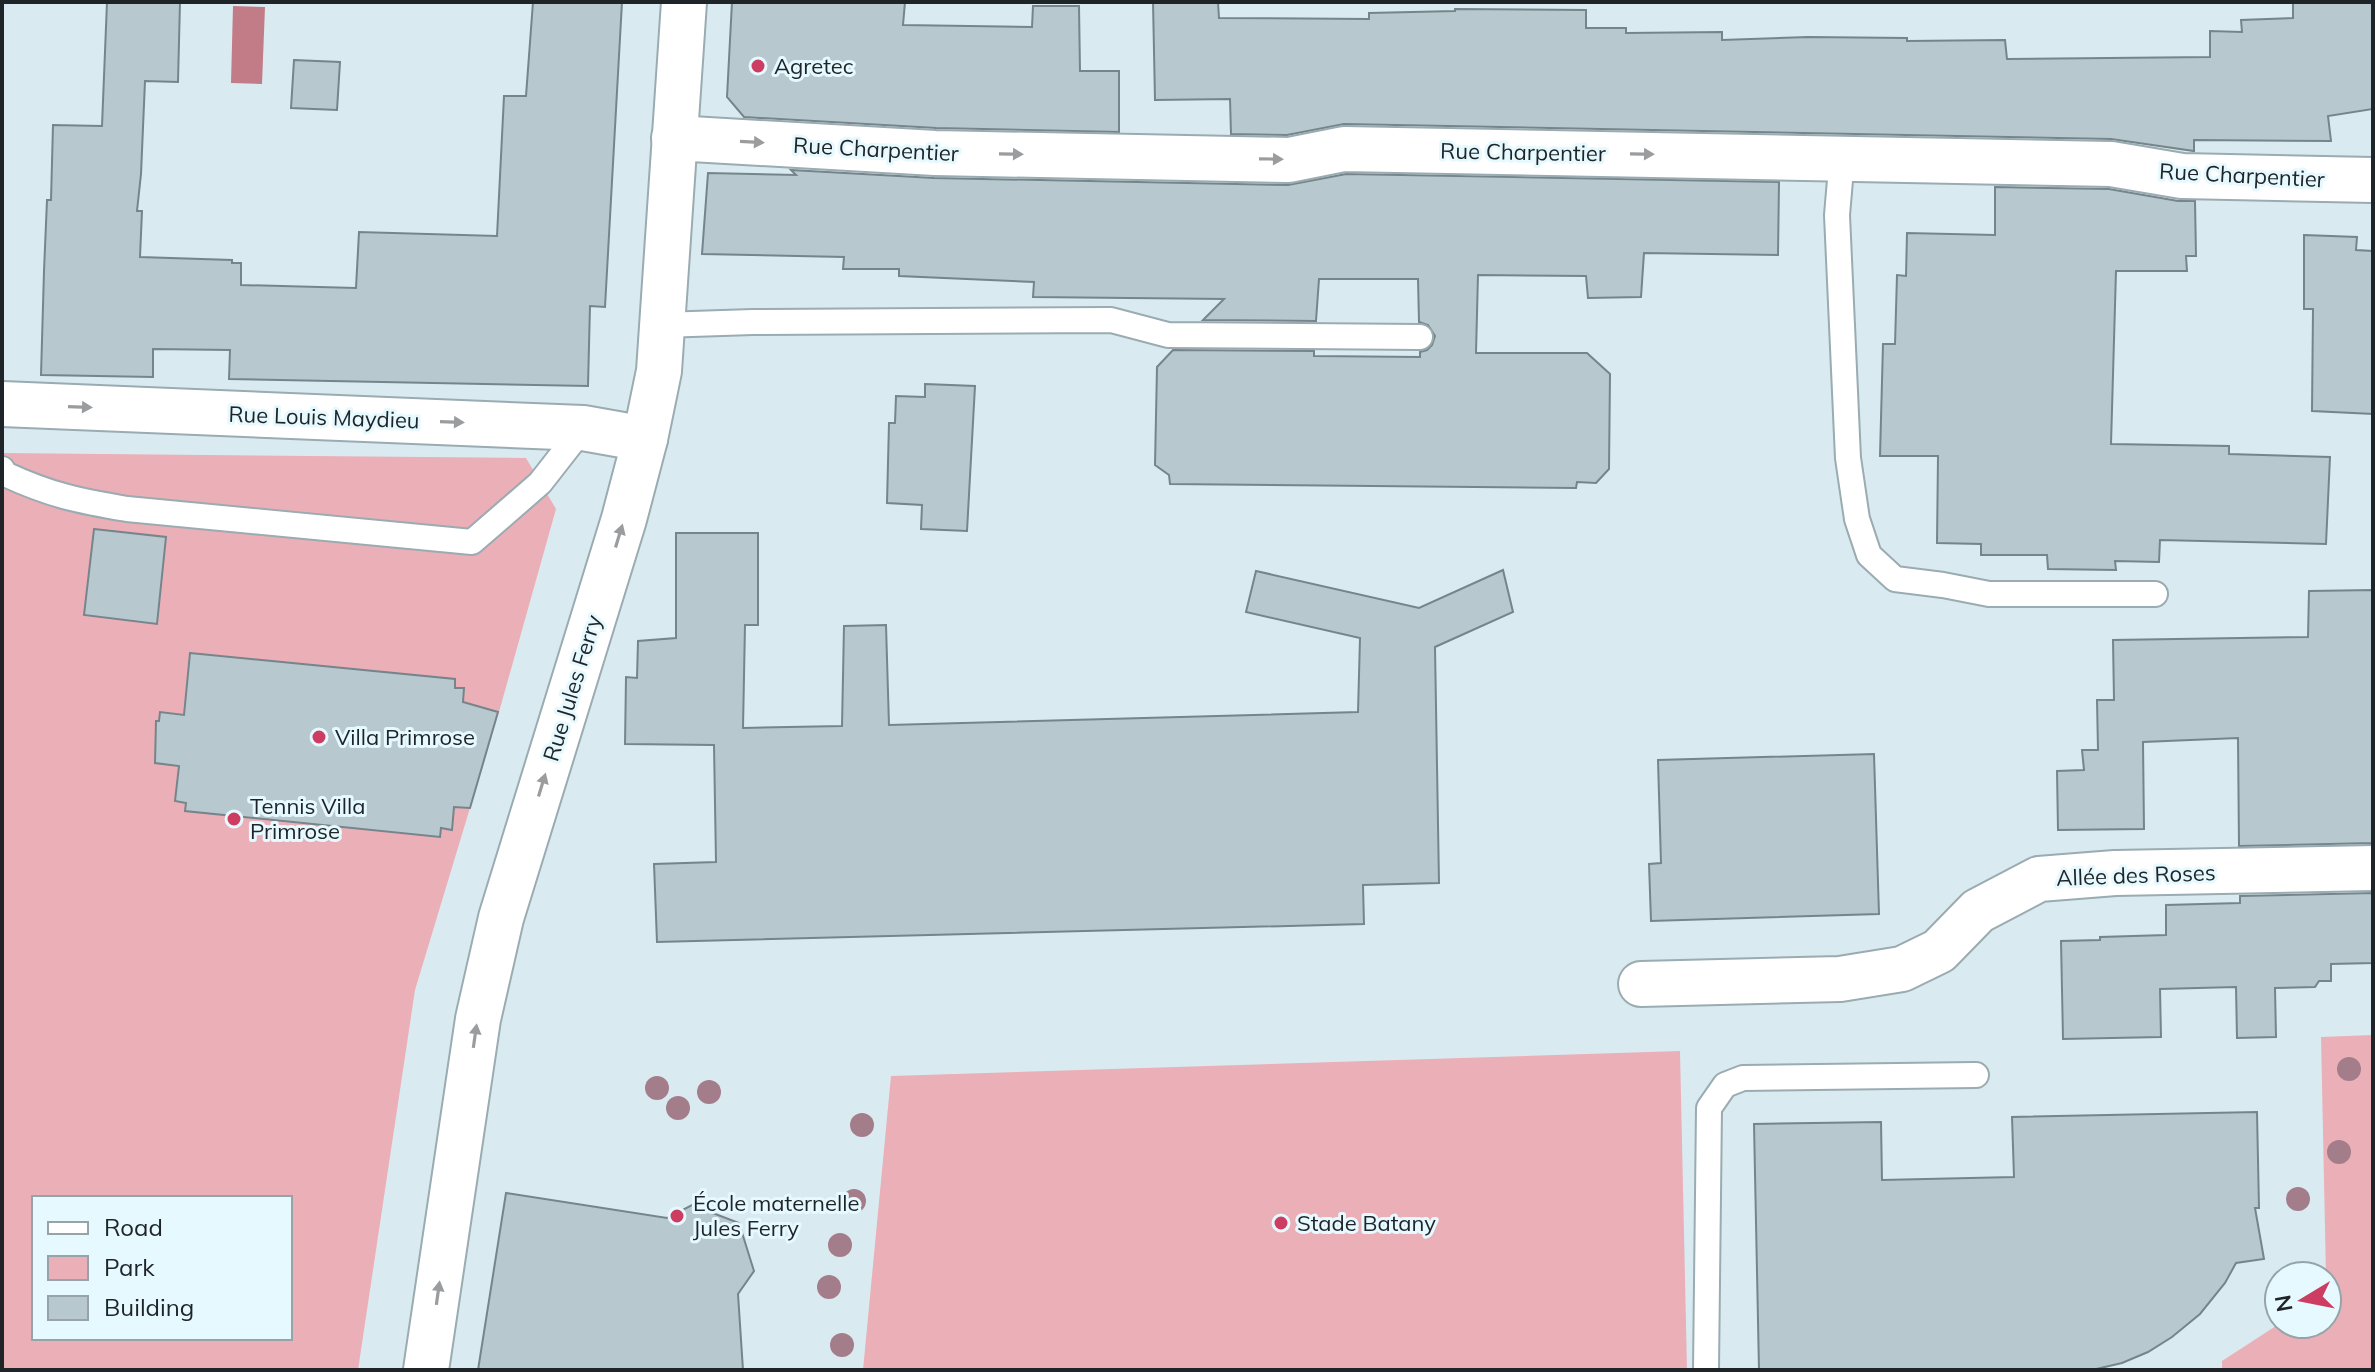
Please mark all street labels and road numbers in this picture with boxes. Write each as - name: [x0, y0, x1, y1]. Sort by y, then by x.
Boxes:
- street label: Rue Charpentier: [793, 131, 959, 167]
- street label: Rue Charpentier: [1440, 137, 1606, 167]
- street label: Rue Charpentier: [2159, 157, 2325, 193]
- street label: Rue Louis Maydieu: [228, 400, 420, 434]
- street label: Rue Jules Ferry: [536, 611, 608, 765]
- street label: Allée des Roses: [2056, 858, 2216, 892]

